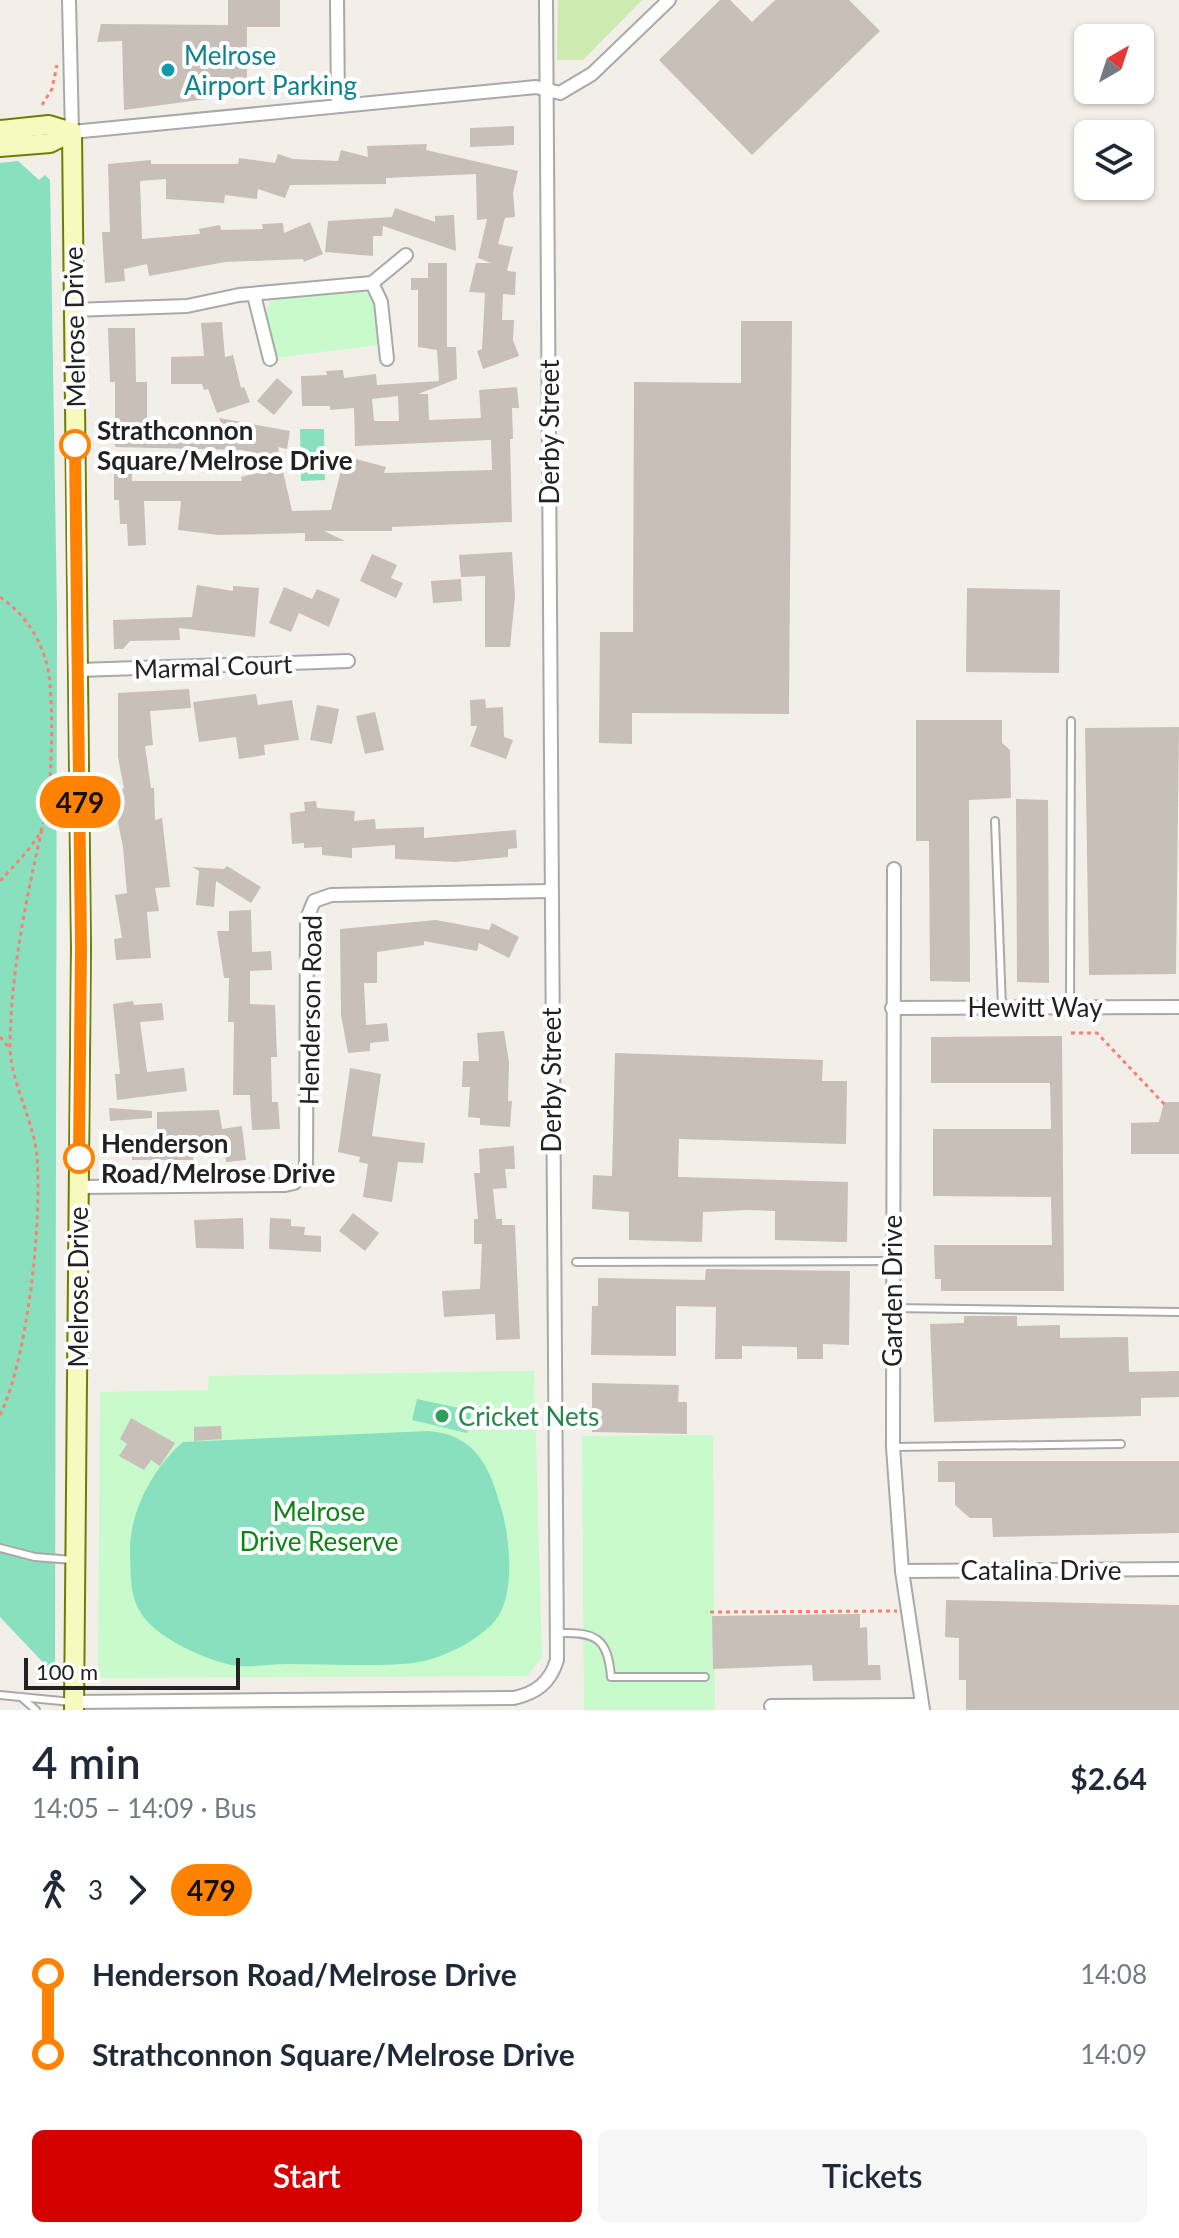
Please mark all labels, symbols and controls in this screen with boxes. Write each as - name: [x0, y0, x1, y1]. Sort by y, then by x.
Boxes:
- north arrow: [1074, 24, 1154, 104]
- map controls: [1074, 24, 1154, 200]
- place label: Melrose Airport Parking: [184, 39, 357, 101]
- marker: Melrose Airport Parking: [159, 61, 177, 79]
- button: layers: [1074, 120, 1154, 200]
- street label: Melrose Drive: [57, 246, 91, 408]
- street label: Derby Street: [533, 359, 565, 504]
- place label: Strathconnon Square/Melrose Drive: [97, 414, 353, 476]
- marker: Strathconnon Square/Melrose Drive: [60, 430, 90, 460]
- street label: Marmal Court: [133, 647, 293, 685]
- line badge: 479: [34, 776, 126, 828]
- text: 479: [56, 785, 104, 819]
- street label: Henderson Road: [292, 915, 328, 1105]
- street label: Hewitt Way: [967, 991, 1103, 1023]
- street label: Derby Street: [535, 1007, 567, 1152]
- place label: Henderson Road/Melrose Drive: [101, 1127, 335, 1189]
- marker: Henderson Road/Melrose Drive: [64, 1143, 94, 1173]
- street label: Melrose Drive: [62, 1207, 94, 1367]
- street label: Garden Drive: [876, 1215, 908, 1367]
- place label: Cricket Nets: [458, 1400, 599, 1432]
- marker: Cricket Nets: [433, 1407, 451, 1425]
- park label: Melrose Drive Reserve: [239, 1495, 399, 1557]
- street label: Catalina Drive: [961, 1554, 1121, 1586]
- scale bar: [24, 1654, 240, 1690]
- text: 100 m: [36, 1658, 98, 1685]
- text: 4 min: [32, 1736, 141, 1788]
- text: $2.64: [1070, 1760, 1147, 1796]
- text: 14:05 – 14:09 · Bus: [32, 1792, 256, 1824]
- icon: walk: [32, 1868, 76, 1912]
- icon: forward: [115, 1868, 159, 1912]
- text: 479: [187, 1873, 236, 1907]
- text: 3: [88, 1874, 103, 1906]
- text: Henderson Road/Melrose Drive: [92, 1956, 517, 1992]
- text: 14:08: [1080, 1958, 1147, 1990]
- text: Strathconnon Square/Melrose Drive: [92, 2036, 575, 2072]
- text: 14:09: [1080, 2038, 1147, 2070]
- button: Start: [32, 2130, 582, 2222]
- button: Tickets: [598, 2130, 1147, 2222]

